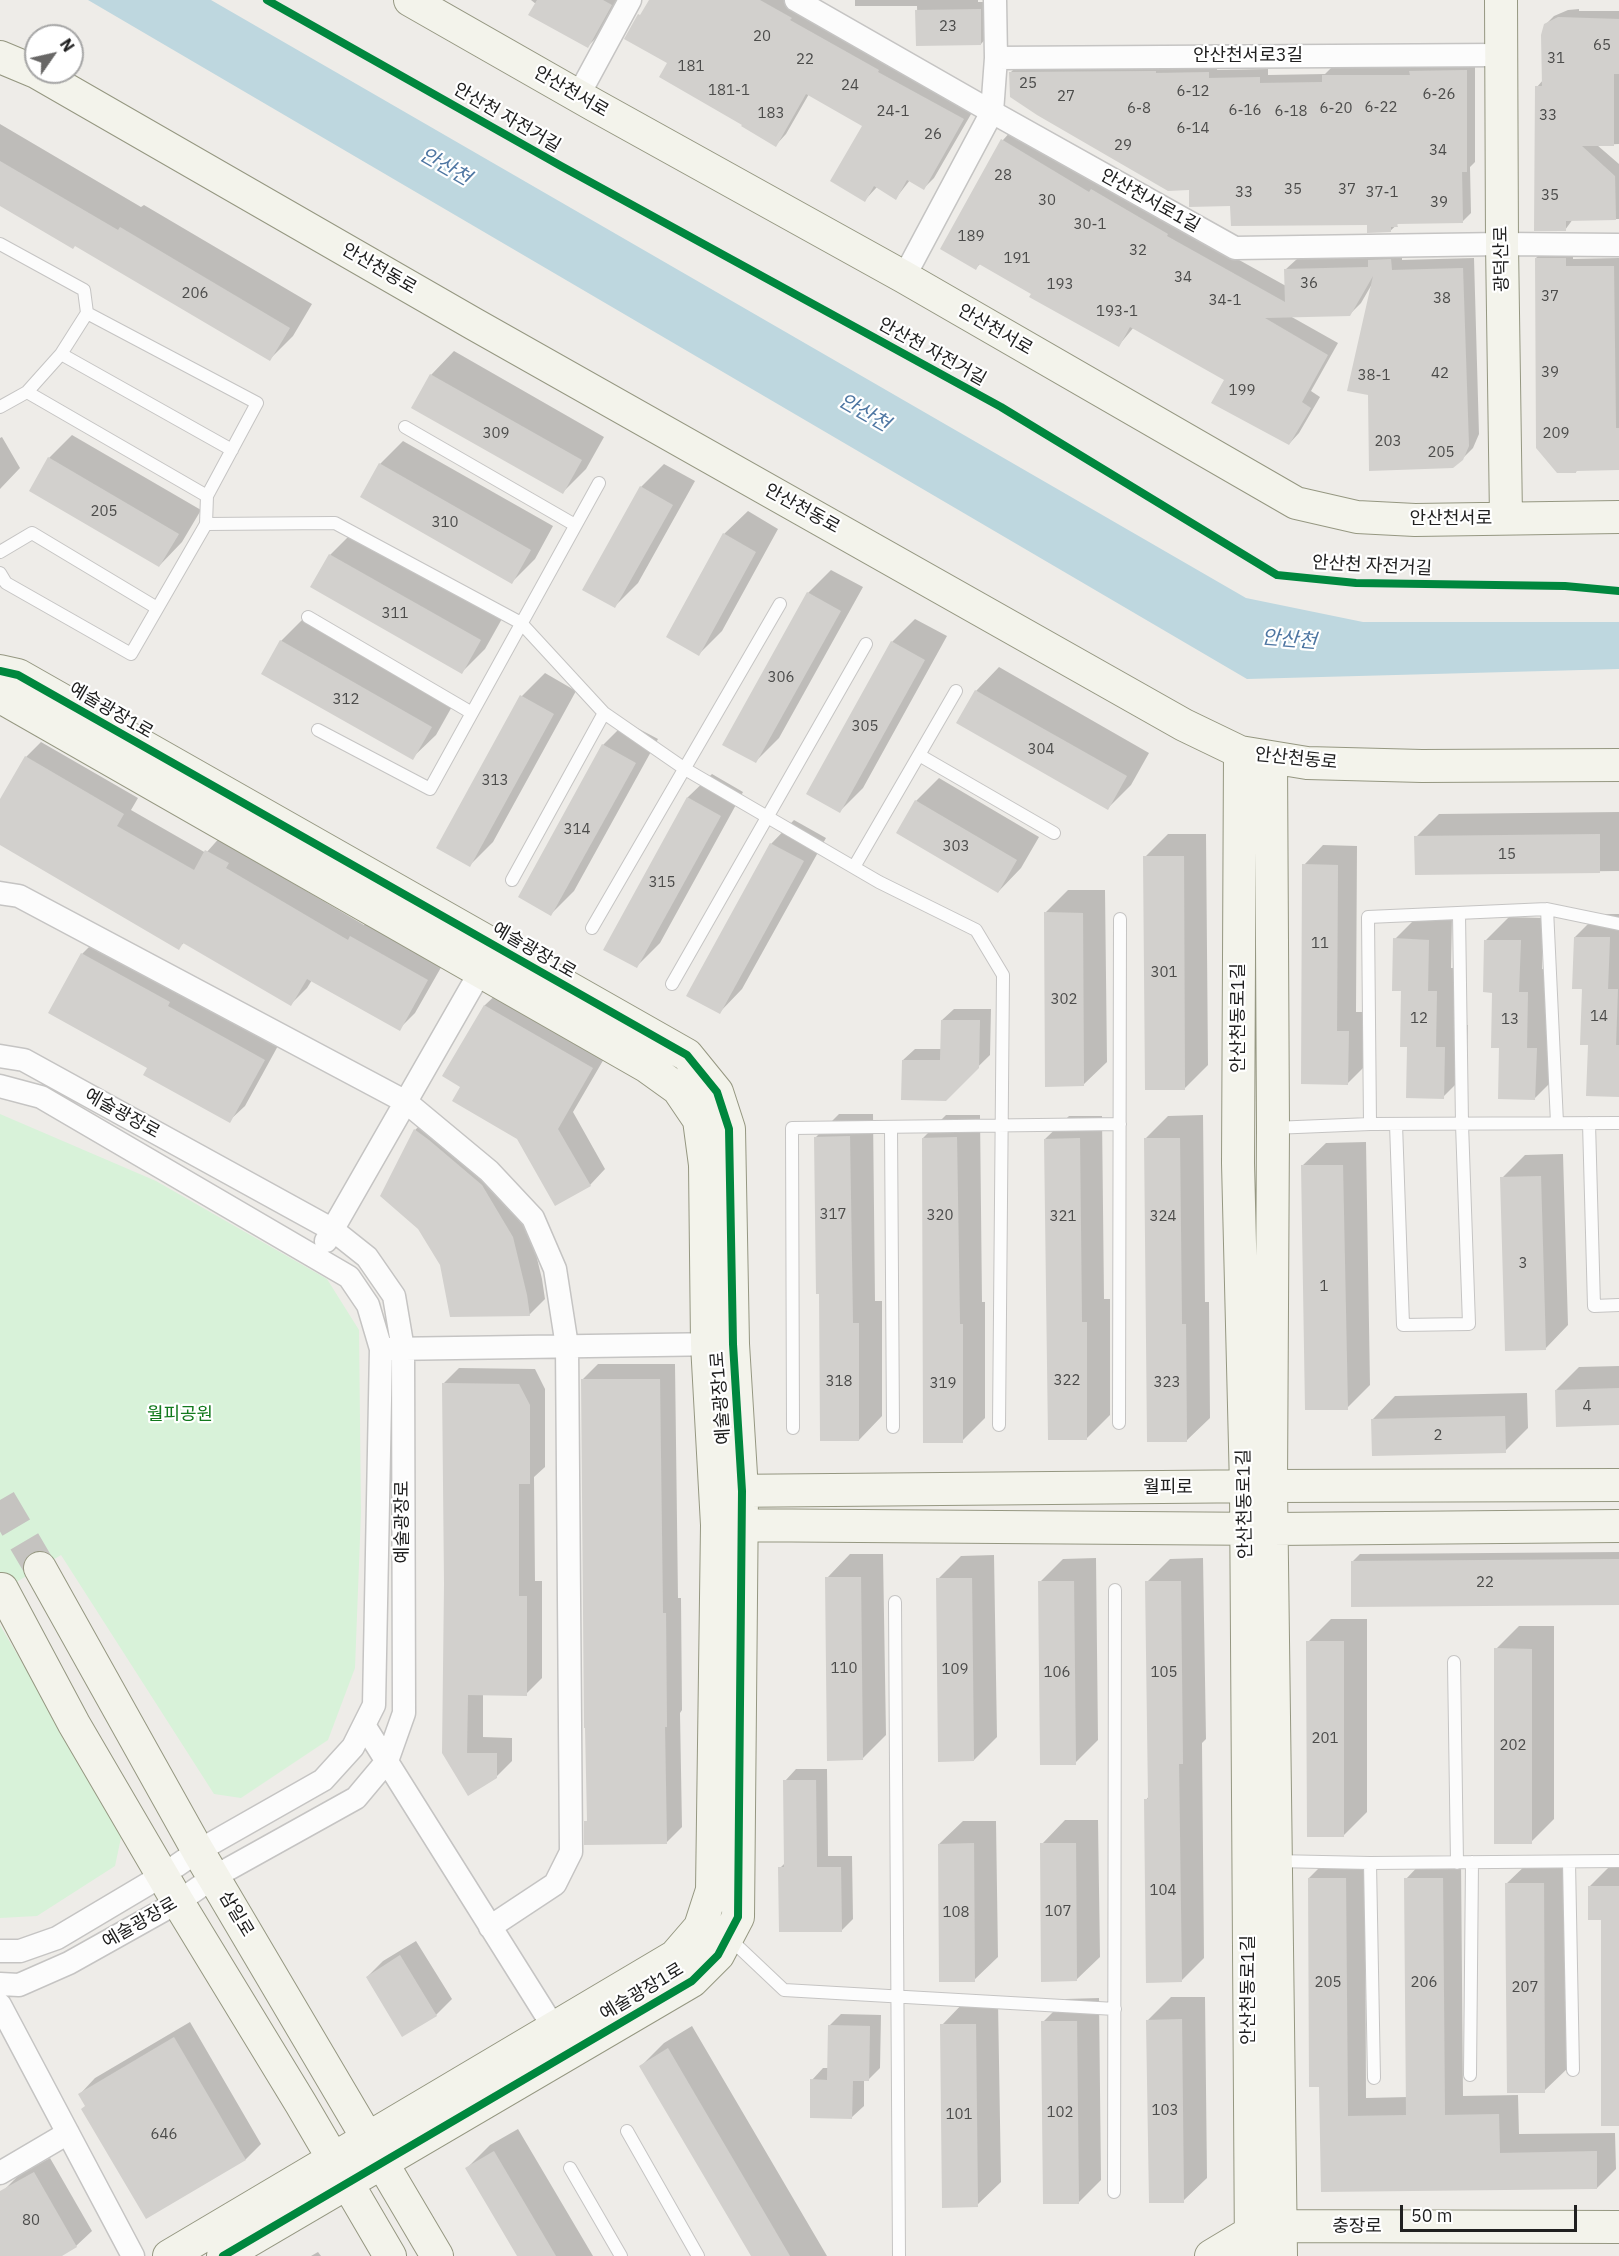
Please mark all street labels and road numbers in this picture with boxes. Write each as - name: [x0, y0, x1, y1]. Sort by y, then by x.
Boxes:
- street label: 안산천서로3길: [1193, 45, 1303, 67]
- street label: 안산천서로: [530, 62, 612, 122]
- street label: 안산천 자전거길: [450, 79, 564, 157]
- street label: 안산천서로1길: [1097, 165, 1203, 237]
- street label: 광덕산로: [1491, 226, 1513, 292]
- street label: 안산천동로: [338, 239, 420, 299]
- street label: 안산천서로: [954, 300, 1036, 360]
- street label: 안산천 자전거길: [874, 313, 990, 391]
- street label: 안산천동로: [761, 479, 843, 539]
- street label: 안산천서로: [1410, 508, 1492, 530]
- street label: 안산천 자전거길: [1311, 552, 1433, 580]
- street label: 예술광장1로: [65, 678, 157, 744]
- street label: 안산천동로: [1254, 744, 1338, 774]
- street label: 예술광장1로: [488, 918, 580, 984]
- street label: 안산천동로1길: [1228, 963, 1250, 1073]
- street label: 예술광장로: [81, 1084, 163, 1144]
- street label: 예술광장1로: [707, 1351, 735, 1445]
- street label: 안산천동로1길: [1233, 1449, 1257, 1559]
- street label: 월피로: [1143, 1477, 1193, 1499]
- street label: 예술광장로: [392, 1481, 414, 1563]
- street label: 삼일로: [214, 1887, 258, 1941]
- street label: 예술광장로: [99, 1893, 181, 1953]
- street label: 안산천동로1길: [1238, 1935, 1260, 2045]
- street label: 예술광장1로: [596, 1959, 688, 2025]
- street label: 충장로: [1332, 2216, 1382, 2238]

